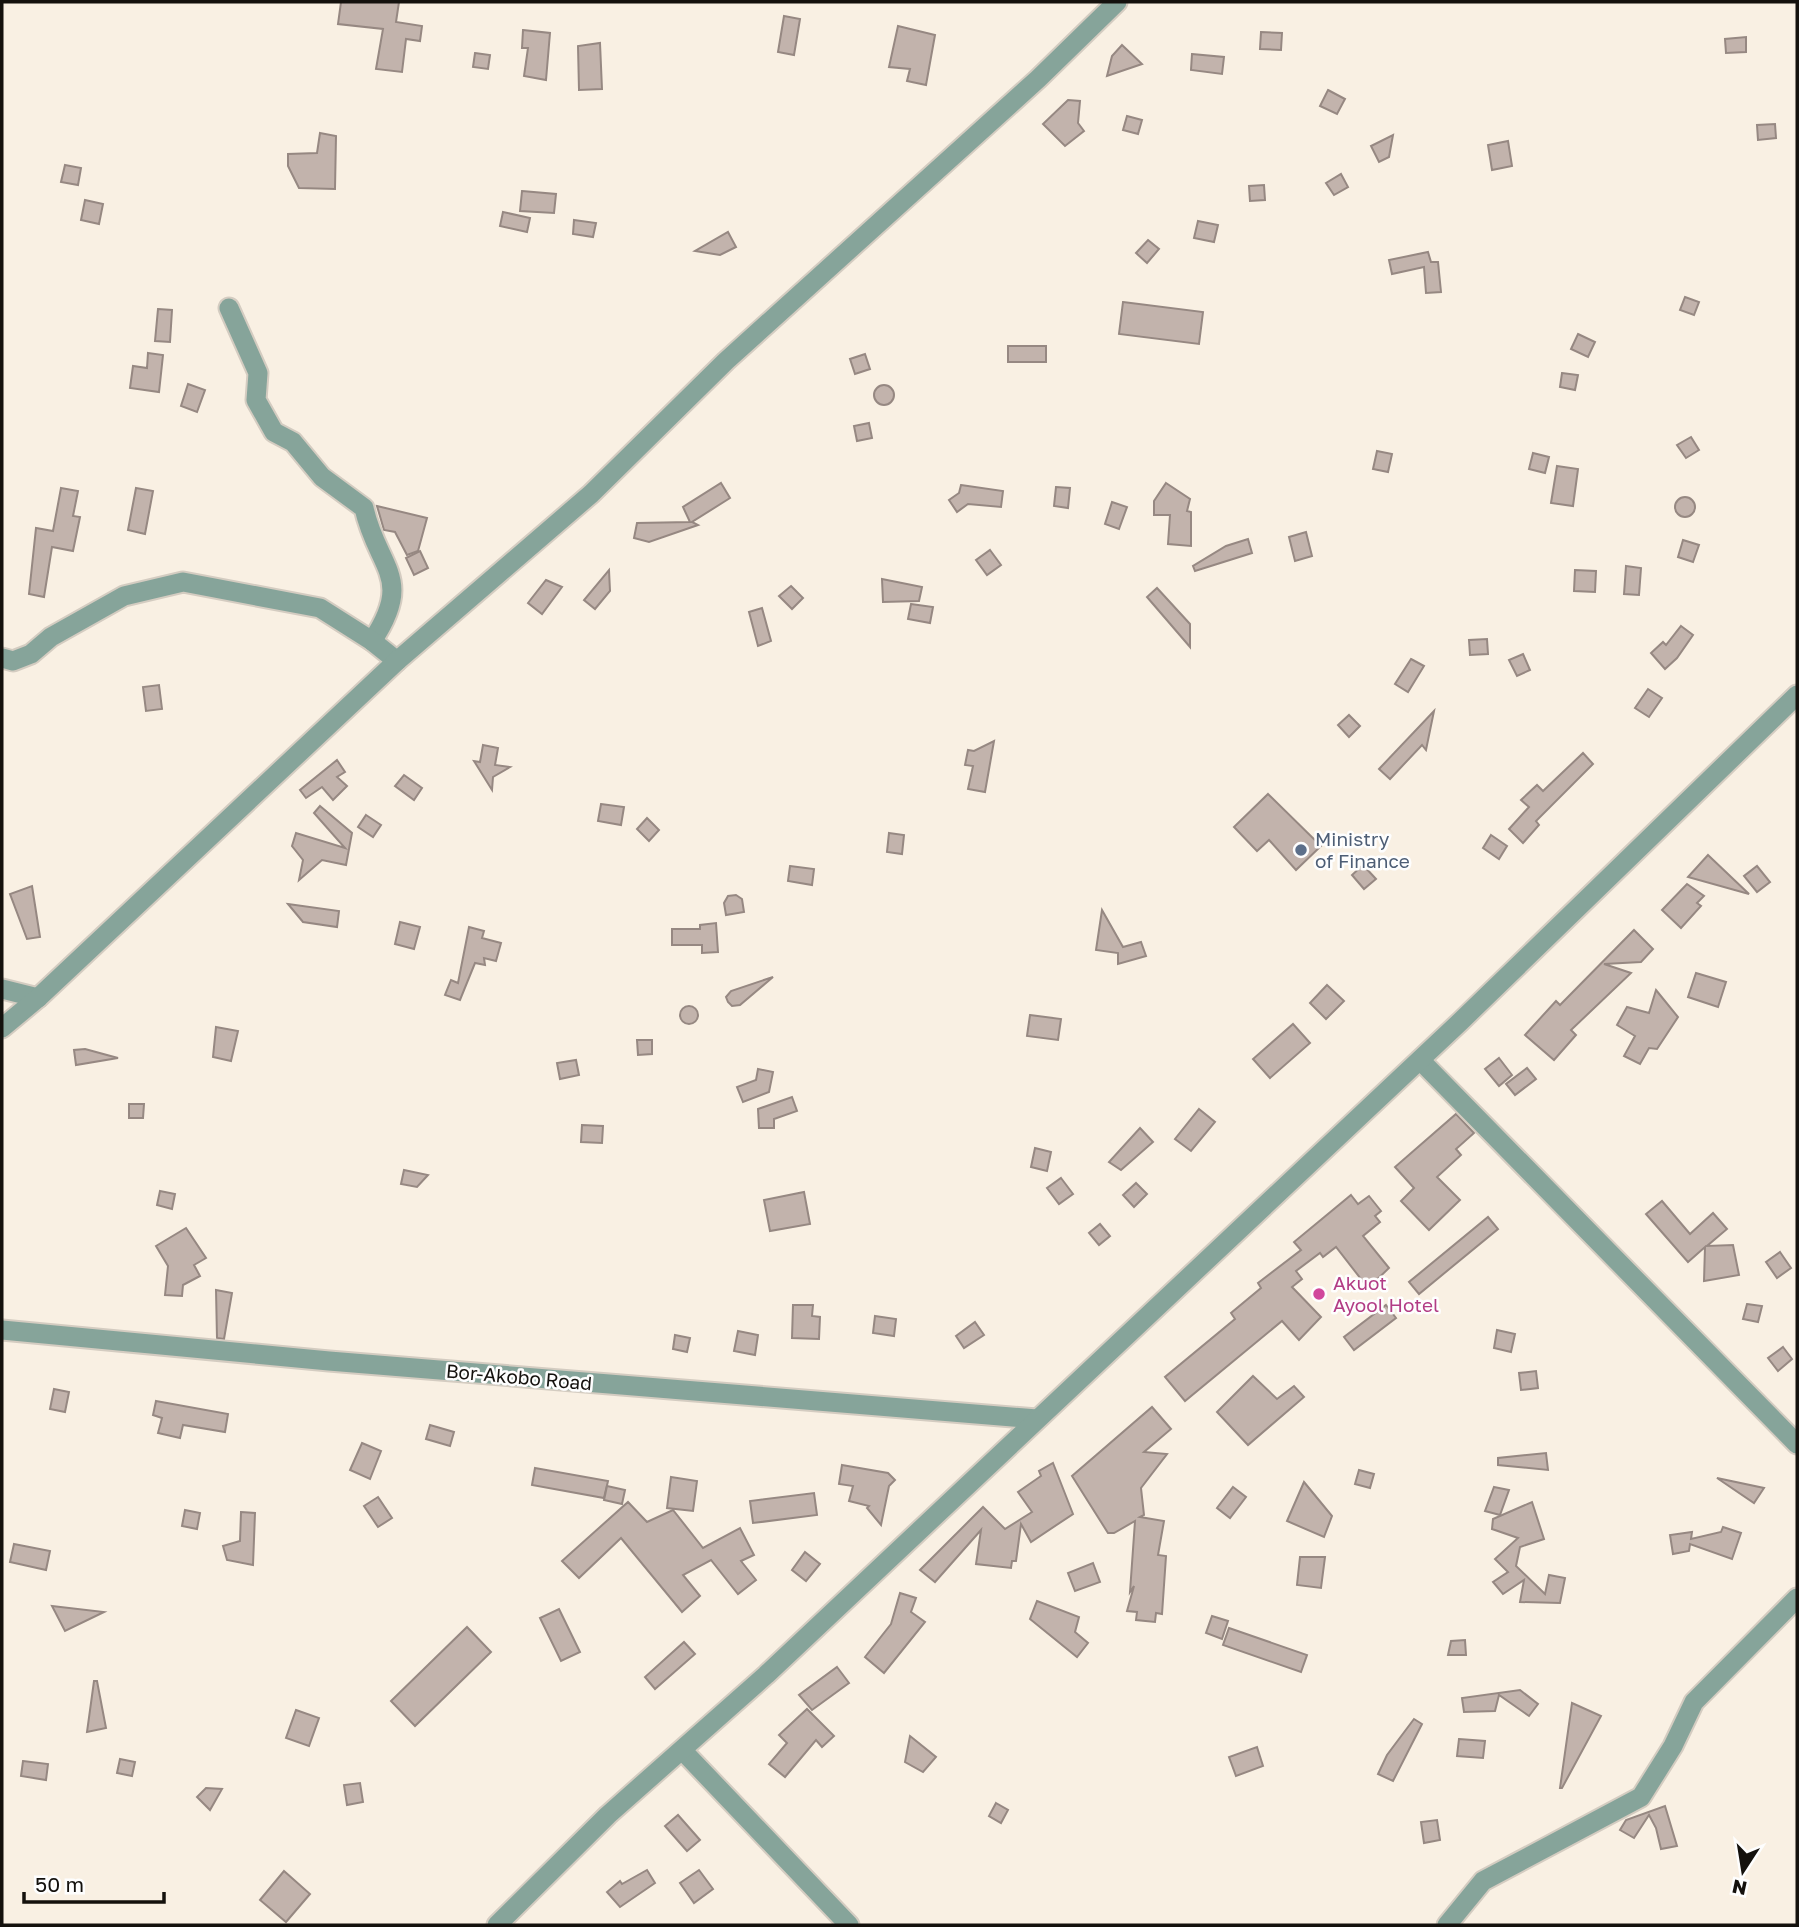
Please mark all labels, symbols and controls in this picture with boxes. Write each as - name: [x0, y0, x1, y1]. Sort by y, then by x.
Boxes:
- place label: Ministry of Finance: [1315, 827, 1410, 872]
- marker: Ministry of Finance: [1293, 842, 1309, 858]
- place label: Akuot Ayool Hotel: [1333, 1271, 1439, 1316]
- marker: Akuot Ayool Hotel: [1311, 1286, 1327, 1302]
- street label: Bor-Akobo Road: [445, 1359, 593, 1394]
- north arrow: [1708, 1836, 1778, 1906]
- scale bar: [24, 1860, 164, 1904]
- text: 50 m: [35, 1871, 84, 1897]
- text: N: [1730, 1875, 1749, 1901]

